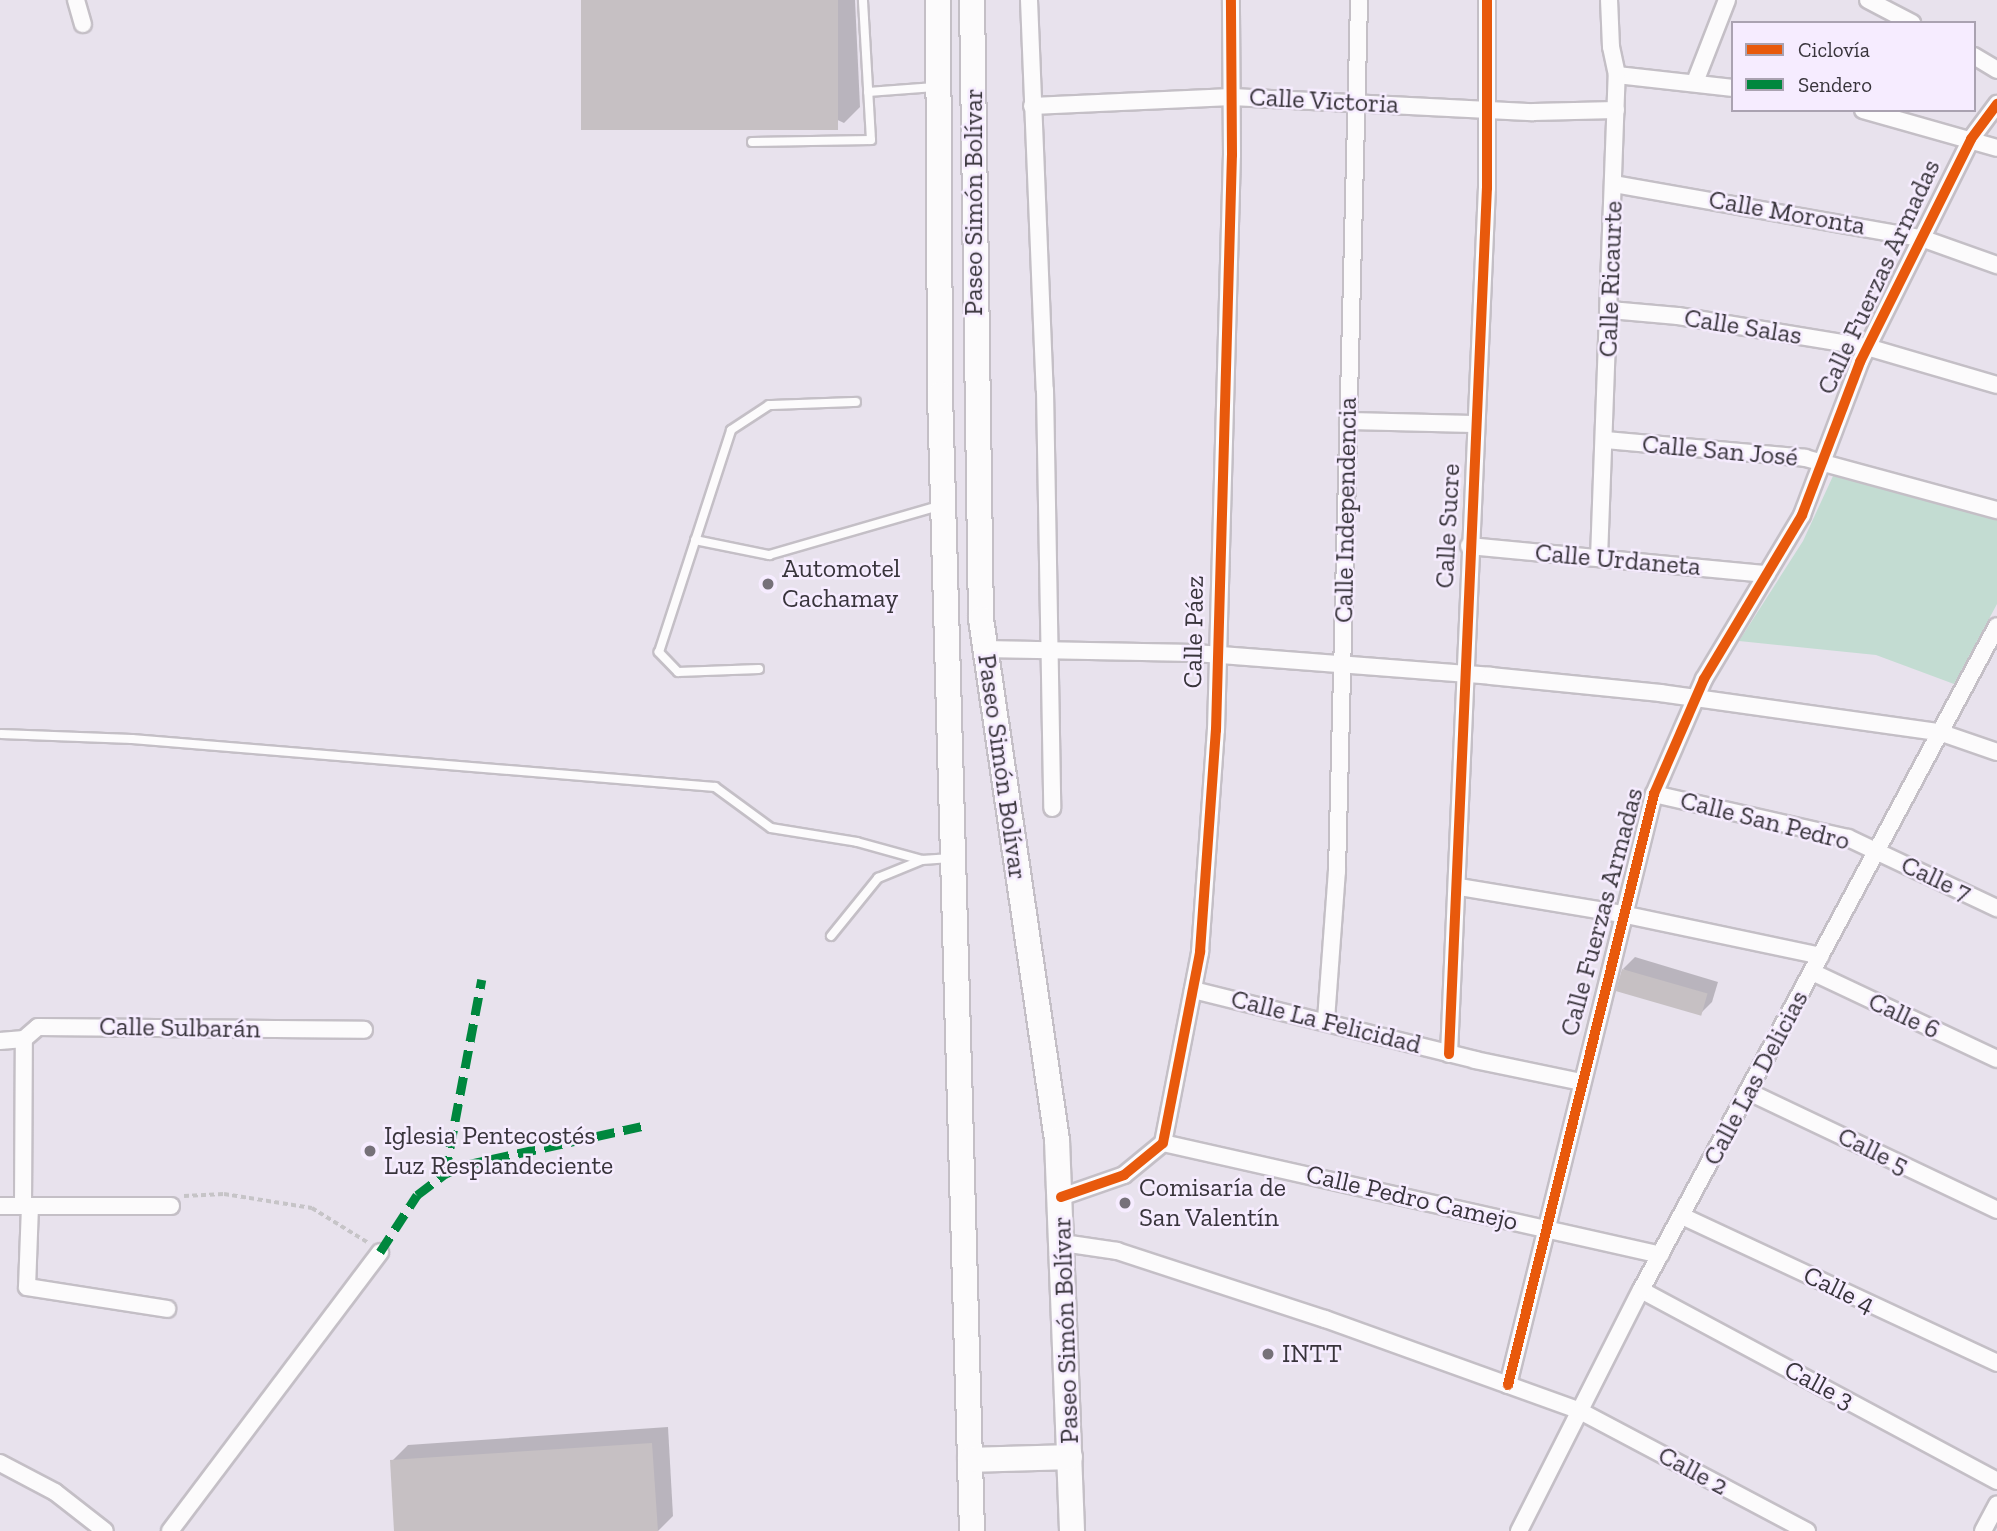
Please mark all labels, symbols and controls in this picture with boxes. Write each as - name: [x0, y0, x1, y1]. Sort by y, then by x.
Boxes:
- legend: [1731, 21, 1976, 112]
- text: Ciclovía: [1798, 37, 1870, 62]
- text: Sendero: [1798, 72, 1872, 97]
- street label: Calle Victoria: [1248, 81, 1400, 121]
- street label: Paseo Simón Bolívar: [958, 88, 990, 316]
- street label: Calle Fuerzas Armadas: [1811, 154, 1947, 400]
- street label: Calle Moronta: [1706, 184, 1868, 242]
- street label: Calle Ricaurte: [1593, 200, 1629, 358]
- street label: Calle Salas: [1682, 302, 1804, 352]
- street label: Calle Independencia: [1328, 397, 1364, 623]
- street label: Calle San José: [1641, 429, 1799, 473]
- street label: Calle Sucre: [1429, 463, 1467, 589]
- street label: Calle Urdaneta: [1534, 537, 1702, 583]
- place label: Automotel Cachamay: [782, 553, 901, 614]
- street label: Calle Páez: [1177, 575, 1211, 689]
- marker: Automotel Cachamay: [760, 576, 776, 592]
- street label: Paseo Simón Bolívar: [971, 652, 1033, 882]
- street label: Calle Fuerzas Armadas: [1554, 784, 1650, 1040]
- street label: Calle San Pedro: [1677, 785, 1853, 857]
- street label: Calle 7: [1896, 849, 1976, 909]
- street label: Calle La Felicidad: [1228, 983, 1424, 1061]
- street label: Calle Las Delicias: [1697, 985, 1815, 1171]
- street label: Calle 6: [1863, 986, 1945, 1046]
- street label: Calle Sulbarán: [99, 1011, 261, 1045]
- place label: Iglesia Pentecostés Luz Resplandeciente: [384, 1120, 613, 1182]
- street label: Calle 5: [1833, 1121, 1913, 1181]
- marker: Iglesia Pentecostés Luz Resplandeciente: [362, 1143, 378, 1159]
- street label: Calle Pedro Camejo: [1303, 1158, 1521, 1238]
- place label: Comisaría de San Valentín: [1139, 1172, 1286, 1234]
- marker: Comisaría de San Valentín: [1117, 1195, 1133, 1211]
- street label: Paseo Simón Bolívar: [1046, 1216, 1086, 1444]
- street label: Calle 4: [1798, 1259, 1880, 1321]
- place label: INTT: [1282, 1338, 1342, 1370]
- marker: INTT: [1260, 1346, 1276, 1362]
- street label: Calle 3: [1779, 1354, 1859, 1416]
- street label: Calle 2: [1653, 1440, 1733, 1502]

